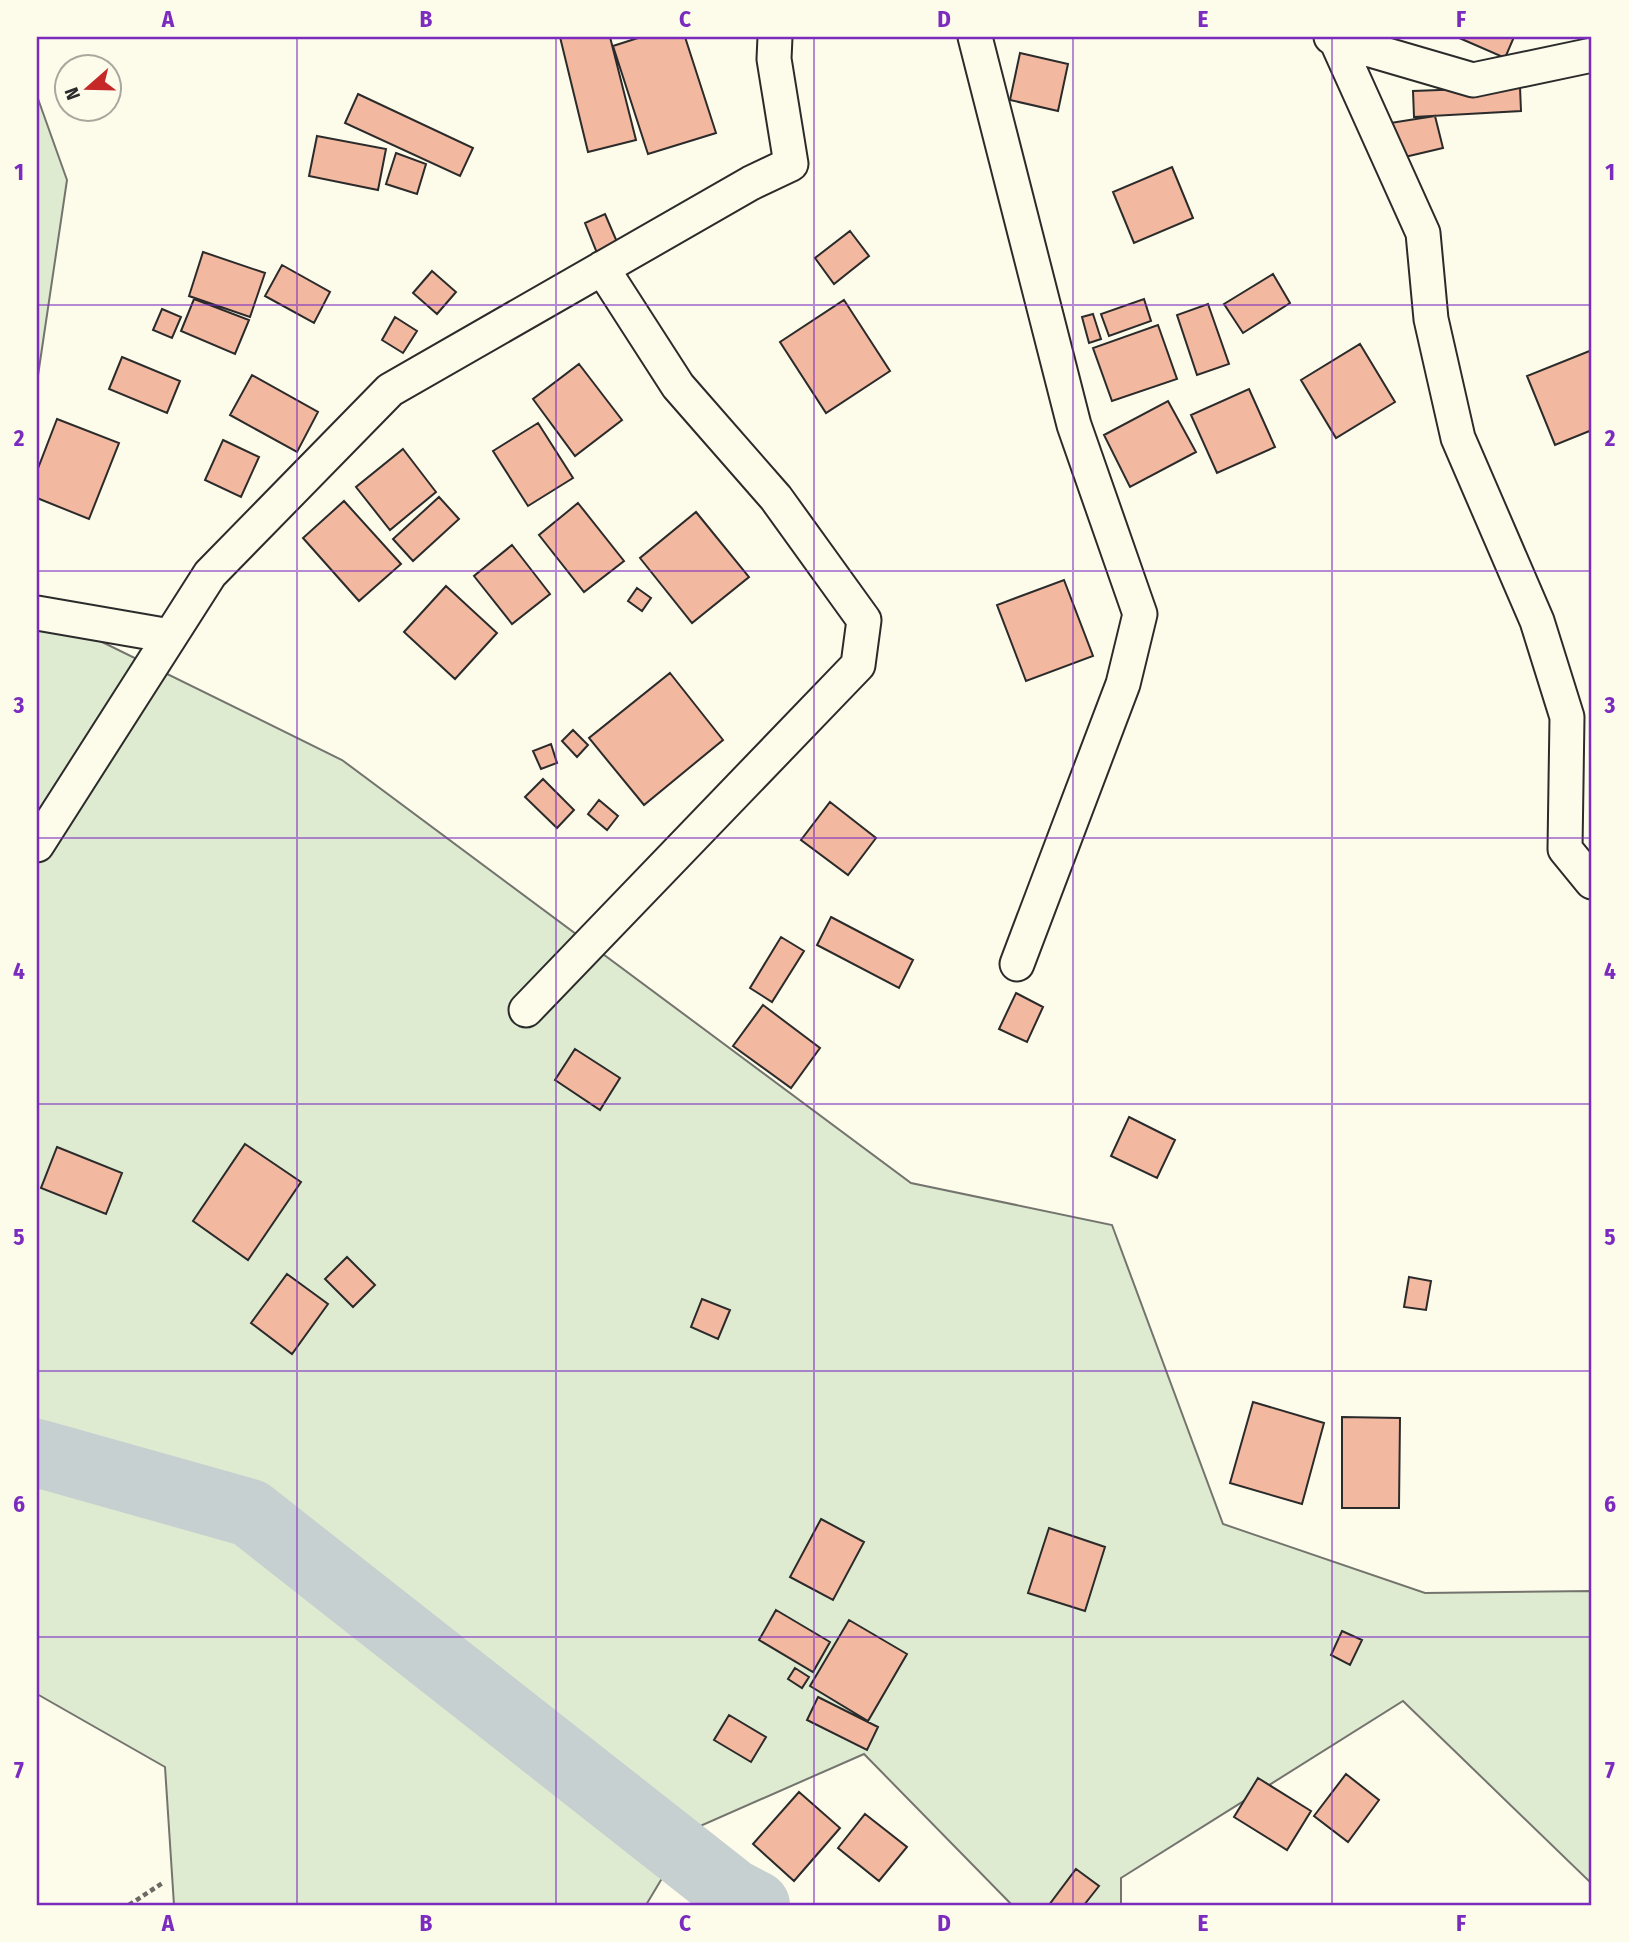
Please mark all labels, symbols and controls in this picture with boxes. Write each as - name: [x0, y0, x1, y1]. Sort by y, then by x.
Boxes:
- text: A: [161, 5, 175, 33]
- text: B: [420, 5, 433, 33]
- text: C: [679, 5, 691, 33]
- text: D: [937, 5, 951, 33]
- text: E: [1198, 5, 1209, 33]
- text: F: [1456, 5, 1466, 33]
- north arrow: [52, 52, 122, 122]
- text: N: [60, 84, 85, 103]
- text: 1: [14, 158, 24, 186]
- text: 1: [1605, 158, 1615, 186]
- text: 2: [13, 424, 25, 452]
- text: 2: [1604, 424, 1616, 452]
- text: 3: [13, 691, 25, 719]
- text: 3: [1604, 691, 1616, 719]
- text: 4: [13, 957, 25, 985]
- text: 4: [1604, 957, 1616, 985]
- text: 5: [13, 1223, 25, 1251]
- text: 5: [1604, 1223, 1616, 1251]
- text: 6: [13, 1490, 25, 1518]
- text: 6: [1604, 1490, 1616, 1518]
- text: 7: [14, 1756, 24, 1784]
- text: 7: [1605, 1756, 1615, 1784]
- text: A: [161, 1909, 175, 1937]
- text: B: [420, 1909, 433, 1937]
- text: C: [679, 1909, 691, 1937]
- text: D: [937, 1909, 951, 1937]
- text: E: [1198, 1909, 1209, 1937]
- text: F: [1456, 1909, 1466, 1937]

